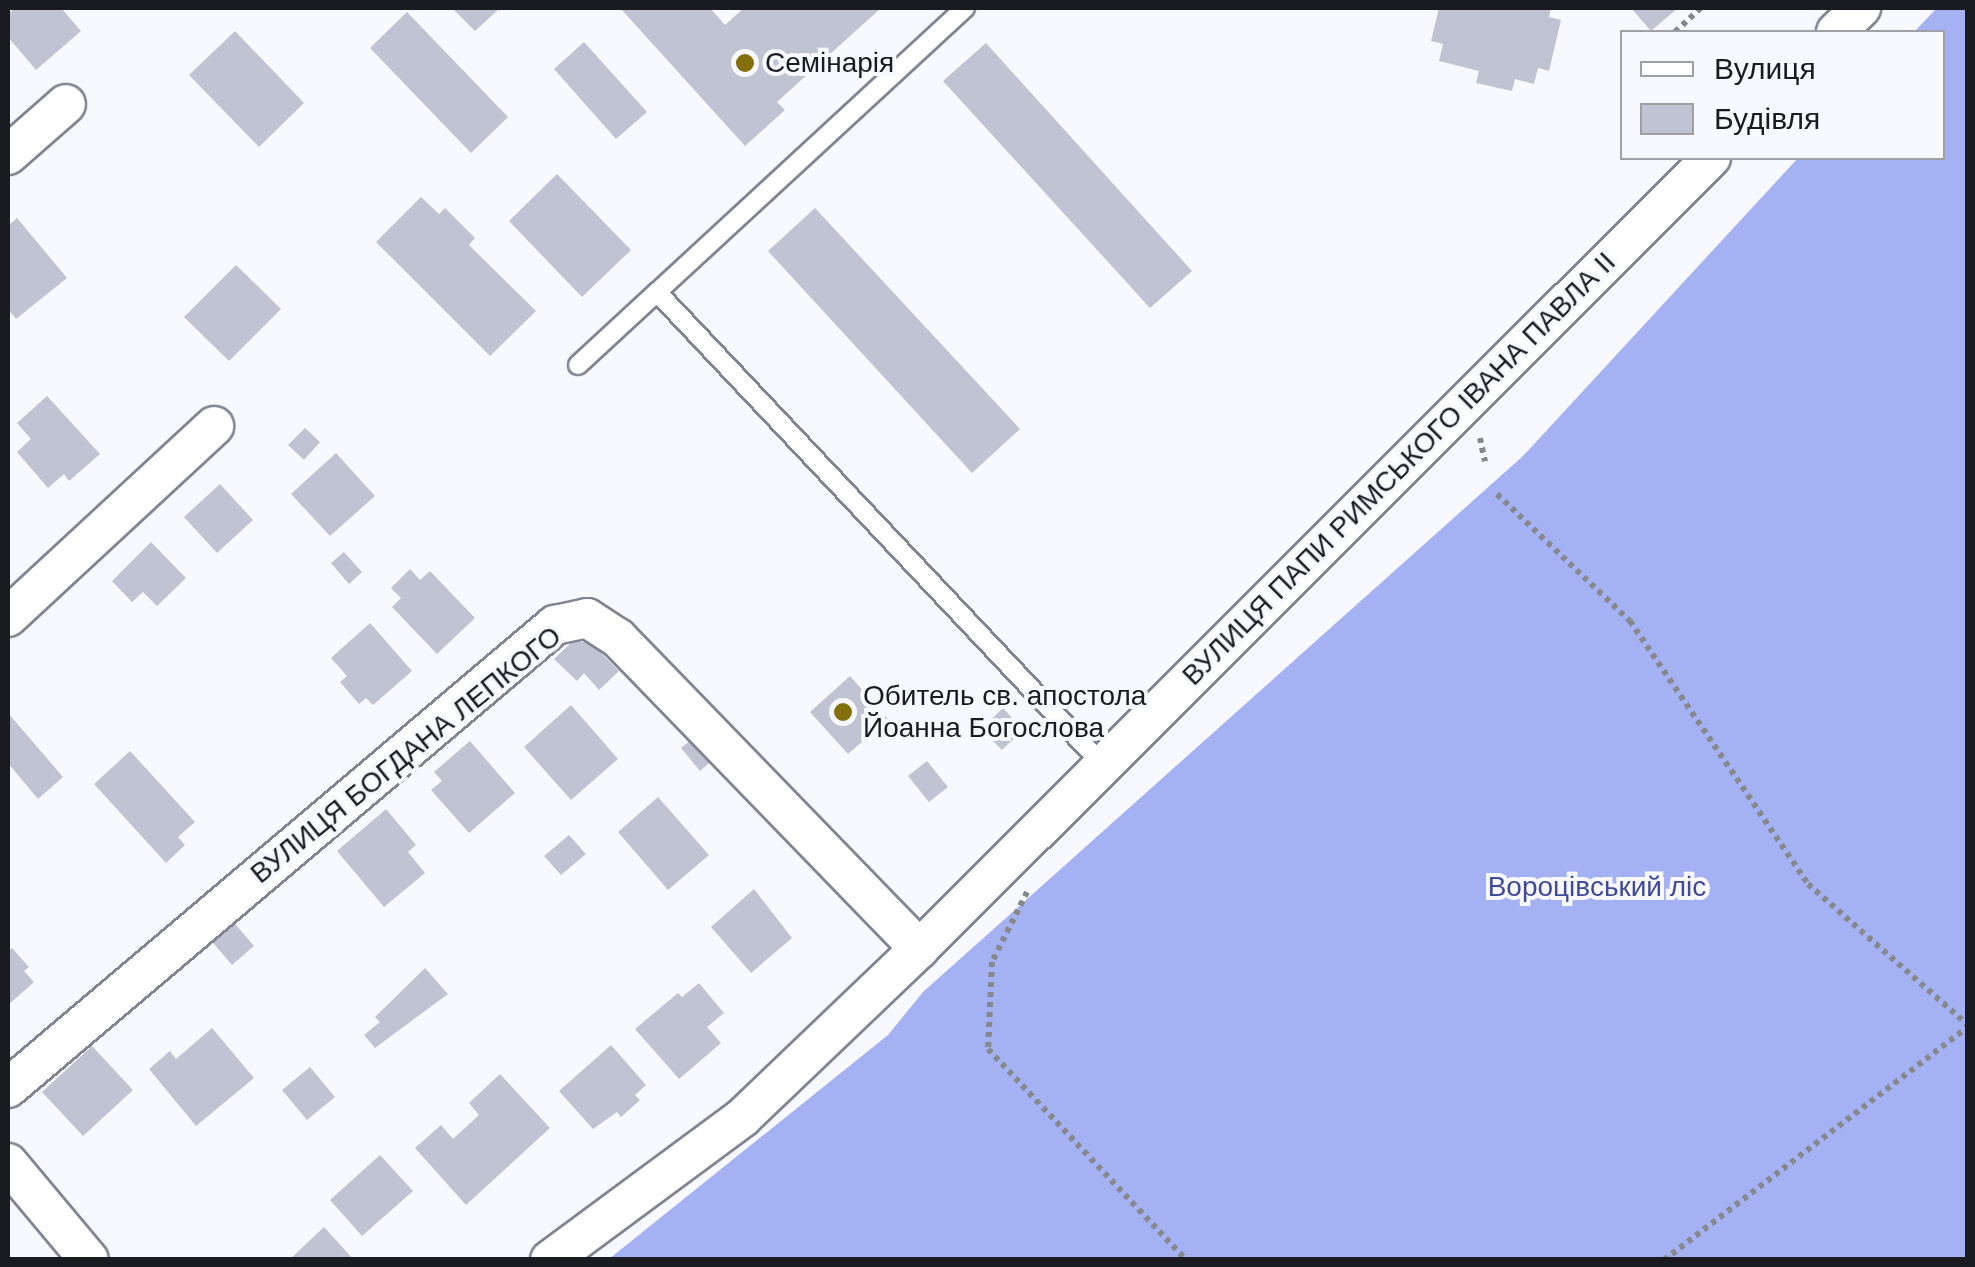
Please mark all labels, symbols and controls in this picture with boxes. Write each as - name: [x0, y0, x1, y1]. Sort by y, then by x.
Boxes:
- legend: [1620, 30, 1945, 160]
- place label: Семінарія: [765, 46, 894, 80]
- marker: Семінарія: [734, 52, 756, 74]
- text: Вулиця: [1714, 52, 1816, 85]
- text: Будівля: [1714, 102, 1820, 135]
- street label: ВУЛИЦЯ ПАПИ РИМСЬКОГО ІВАНА ПАВЛА ІІ: [1176, 246, 1622, 692]
- street label: ВУЛИЦЯ БОГДАНА ЛЕПКОГО: [244, 619, 568, 891]
- place label: Обитель св. апостола Йоанна Богослова: [863, 679, 1146, 745]
- marker: Обитель св. апостола Йоанна Богослова: [832, 701, 854, 723]
- park label: Вороцівський ліс: [1488, 870, 1706, 904]

